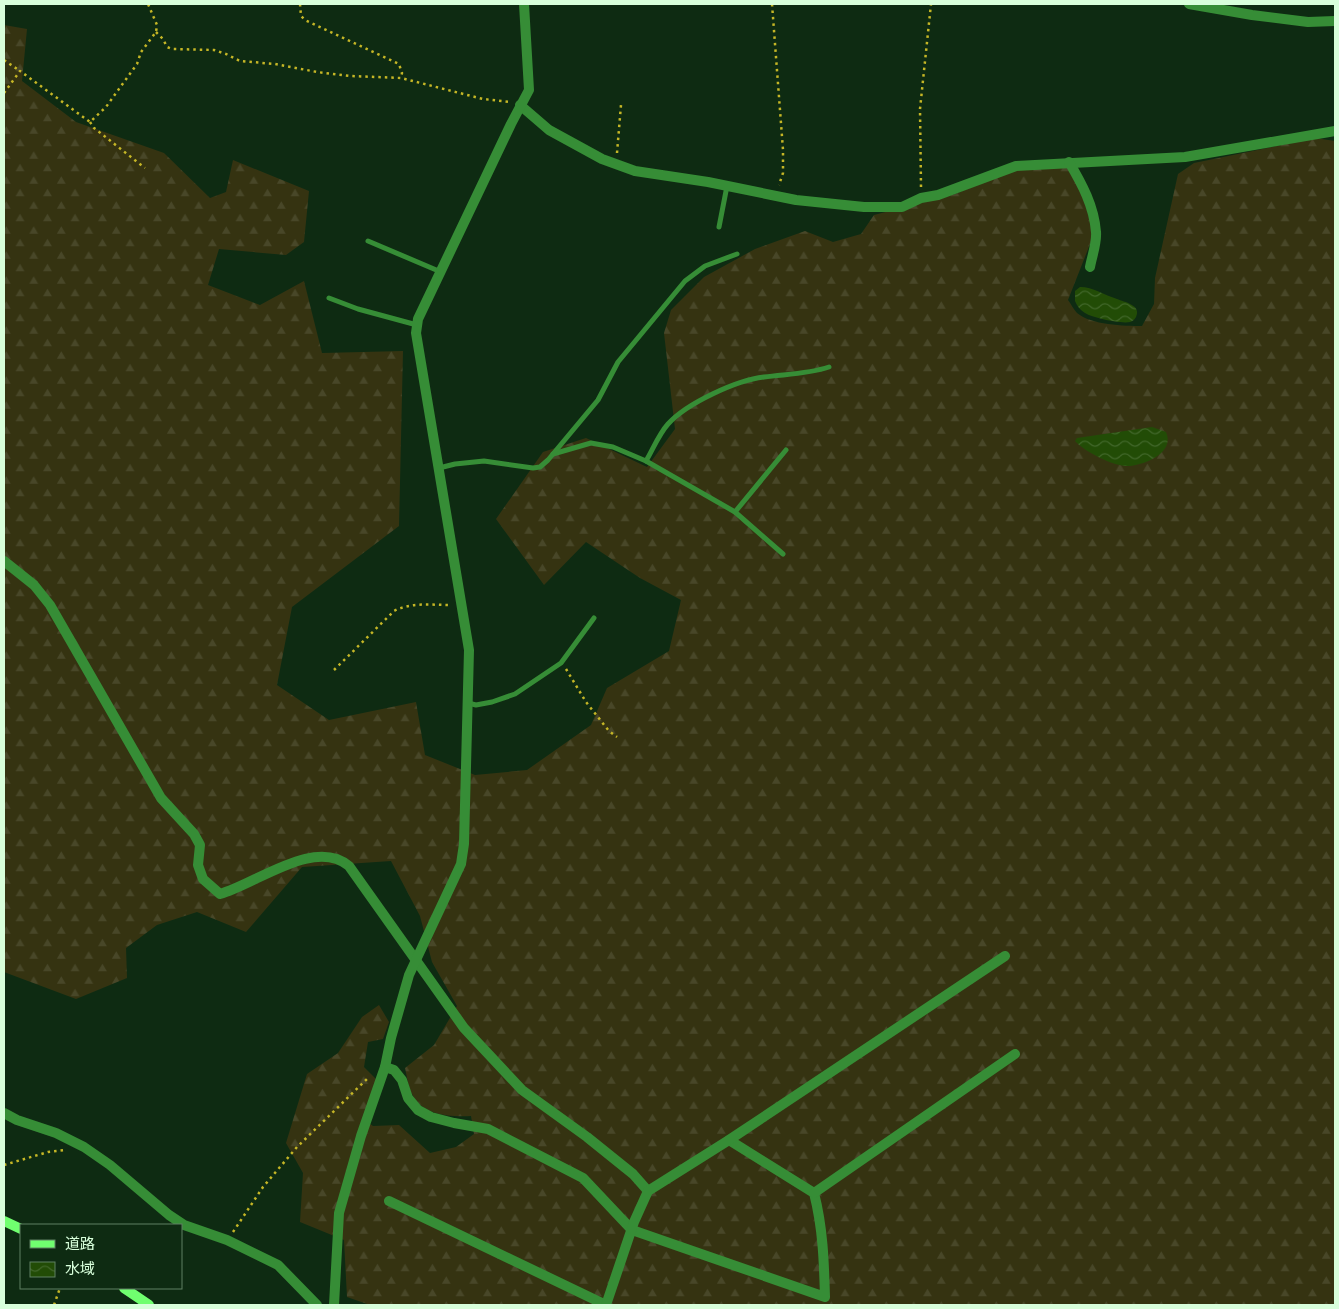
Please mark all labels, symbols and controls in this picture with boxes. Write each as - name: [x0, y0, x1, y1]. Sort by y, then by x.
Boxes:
- legend: [20, 1224, 182, 1289]
- text: 道路: [65, 1235, 95, 1253]
- text: 水域: [65, 1260, 95, 1278]

